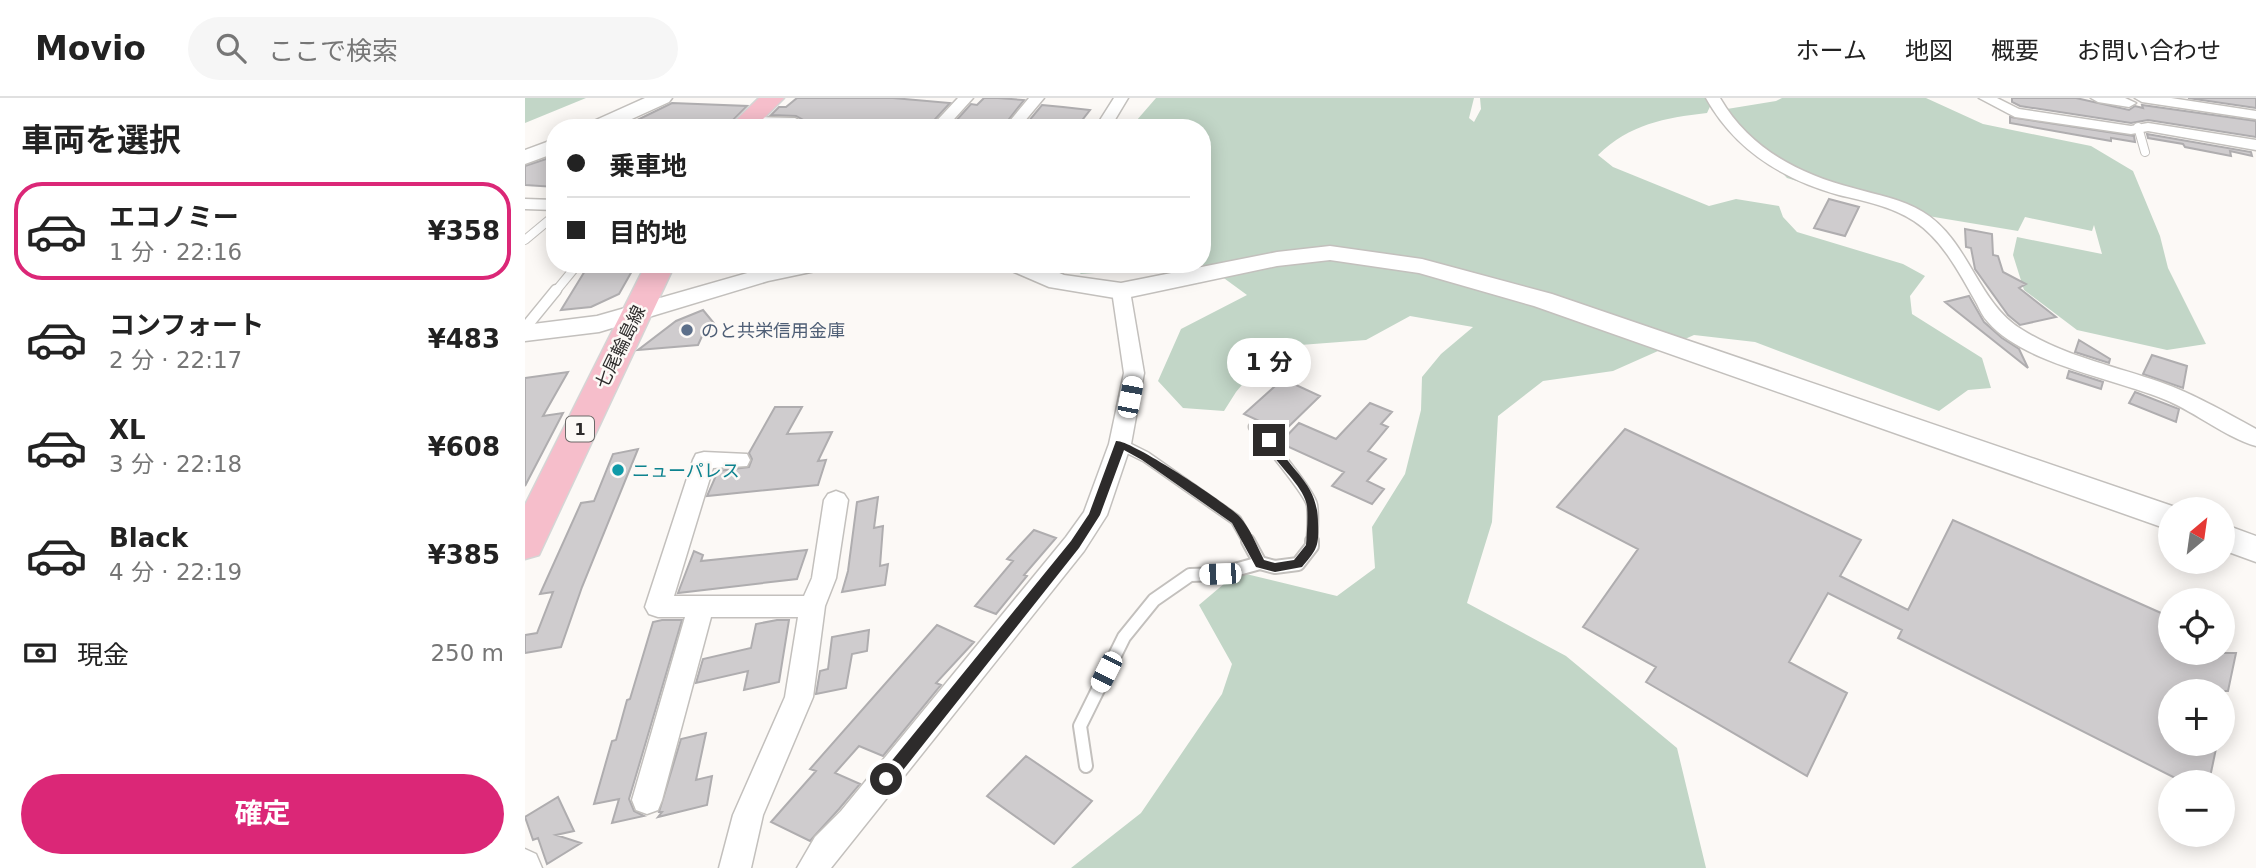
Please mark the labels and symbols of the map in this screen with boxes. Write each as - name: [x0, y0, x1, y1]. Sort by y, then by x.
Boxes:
- street label: 七尾輪島線: [591, 302, 649, 392]
- place label: のと共栄信用金庫: [701, 320, 845, 341]
- marker: のと共栄信用金庫: [679, 322, 695, 338]
- callout: 1 分: [1227, 338, 1311, 388]
- car: [1116, 374, 1145, 420]
- road number: 1: [566, 416, 594, 442]
- route end: [1253, 424, 1285, 456]
- place label: ニューパレス: [632, 460, 740, 481]
- marker: ニューパレス: [610, 462, 626, 478]
- north arrow: [2158, 497, 2235, 574]
- car: [1199, 563, 1242, 585]
- car: [1088, 649, 1125, 695]
- route start: [870, 763, 902, 795]

